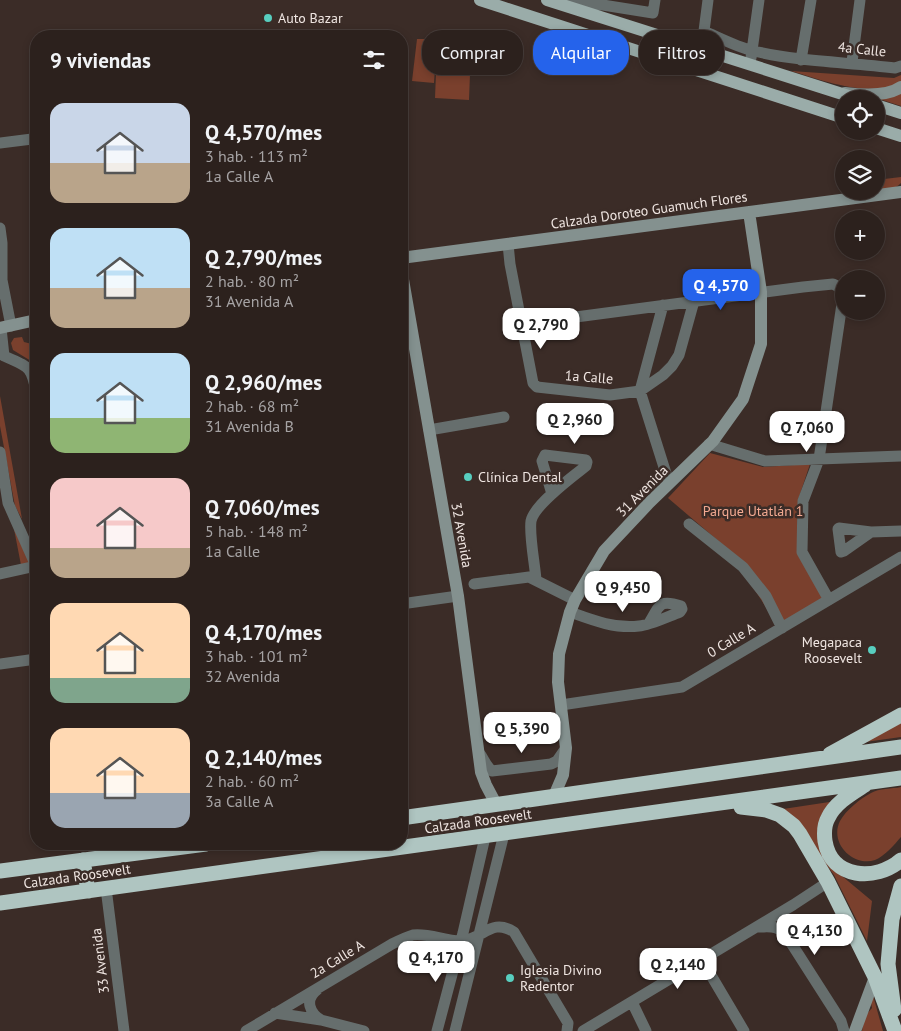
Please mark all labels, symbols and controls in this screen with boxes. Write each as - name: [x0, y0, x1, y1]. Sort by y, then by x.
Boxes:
- place label: Auto Bazar: [278, 9, 343, 27]
- marker: Auto Bazar: [262, 12, 274, 24]
- chip: Comprar: [422, 30, 523, 75]
- chip: Alquilar: [533, 30, 629, 75]
- chip: Filtros: [639, 30, 724, 75]
- street label: 4a Calle: [837, 38, 887, 60]
- icon: filters: [360, 46, 388, 74]
- text: 9 viviendas: [50, 47, 151, 74]
- map controls: [835, 90, 885, 320]
- button: locate: [835, 90, 885, 140]
- text: Q 4,570/mes: [205, 119, 322, 146]
- icon: home: [90, 123, 150, 183]
- text: 3 hab. · 113 m²: [205, 146, 308, 166]
- button: layers: [835, 150, 885, 200]
- text: 1a Calle A: [205, 166, 273, 186]
- street label: Calzada Doroteo Guamuch Flores: [550, 187, 748, 233]
- button: +: [835, 210, 885, 260]
- text: Q 2,790/mes: [205, 244, 322, 271]
- icon: home: [90, 248, 150, 308]
- pin: Q 4,570: [675, 268, 767, 311]
- button: −: [835, 270, 885, 320]
- text: 2 hab. · 80 m²: [205, 271, 299, 291]
- text: Q 4,570: [694, 275, 748, 295]
- text: 31 Avenida A: [205, 291, 293, 311]
- pin: Q 2,790: [495, 308, 587, 350]
- text: Q 2,790: [514, 314, 568, 334]
- street label: 1a Calle: [564, 366, 614, 388]
- text: Q 2,960/mes: [205, 369, 322, 396]
- icon: home: [90, 373, 150, 433]
- text: 2 hab. · 68 m²: [205, 396, 299, 416]
- pin: Q 2,960: [529, 402, 621, 445]
- text: Q 2,960: [548, 409, 602, 429]
- pin: Q 7,060: [761, 410, 853, 453]
- text: 31 Avenida B: [205, 416, 294, 436]
- text: Q 7,060: [781, 417, 833, 437]
- street label: 31 Avenida: [612, 461, 672, 521]
- place label: Clínica Dental: [478, 468, 562, 486]
- marker: Clínica Dental: [462, 471, 474, 483]
- text: Q 7,060/mes: [205, 494, 320, 521]
- icon: home: [90, 498, 150, 558]
- street label: 32 Avenida: [447, 501, 477, 569]
- park label: Parque Utatlán 1: [703, 502, 803, 520]
- text: 5 hab. · 148 m²: [205, 521, 308, 541]
- text: 1a Calle: [205, 541, 260, 561]
- pin: Q 9,450: [577, 570, 669, 613]
- text: Q 9,450: [596, 577, 650, 597]
- street label: 0 Calle A: [704, 618, 759, 661]
- text: Q 4,170/mes: [205, 619, 322, 646]
- icon: home: [90, 623, 150, 683]
- place label: Megapaca Roosevelt: [802, 633, 862, 667]
- marker: Megapaca Roosevelt: [866, 644, 878, 656]
- text: 3 hab. · 101 m²: [205, 646, 308, 666]
- text: 32 Avenida: [205, 666, 280, 686]
- pin: Q 5,390: [476, 712, 568, 754]
- text: Q 5,390: [495, 718, 549, 738]
- text: Q 2,140/mes: [205, 744, 322, 771]
- icon: home: [90, 748, 150, 808]
- text: 2 hab. · 60 m²: [205, 771, 299, 791]
- text: 3a Calle A: [205, 791, 273, 811]
- street label: Calzada Roosevelt: [423, 805, 533, 837]
- street label: Calzada Roosevelt: [22, 860, 132, 892]
- pin: Q 4,130: [769, 914, 861, 956]
- text: Q 4,130: [788, 920, 842, 940]
- street label: 33 Avenida: [87, 927, 113, 995]
- street label: 2a Calle A: [307, 935, 368, 982]
- pin: Q 4,170: [390, 940, 482, 983]
- text: Q 4,170: [409, 947, 463, 967]
- pin: Q 2,140: [632, 948, 724, 990]
- text: Q 2,140: [651, 954, 705, 974]
- place label: Iglesia Divino Redentor: [520, 961, 602, 995]
- marker: Iglesia Divino Redentor: [504, 972, 516, 984]

